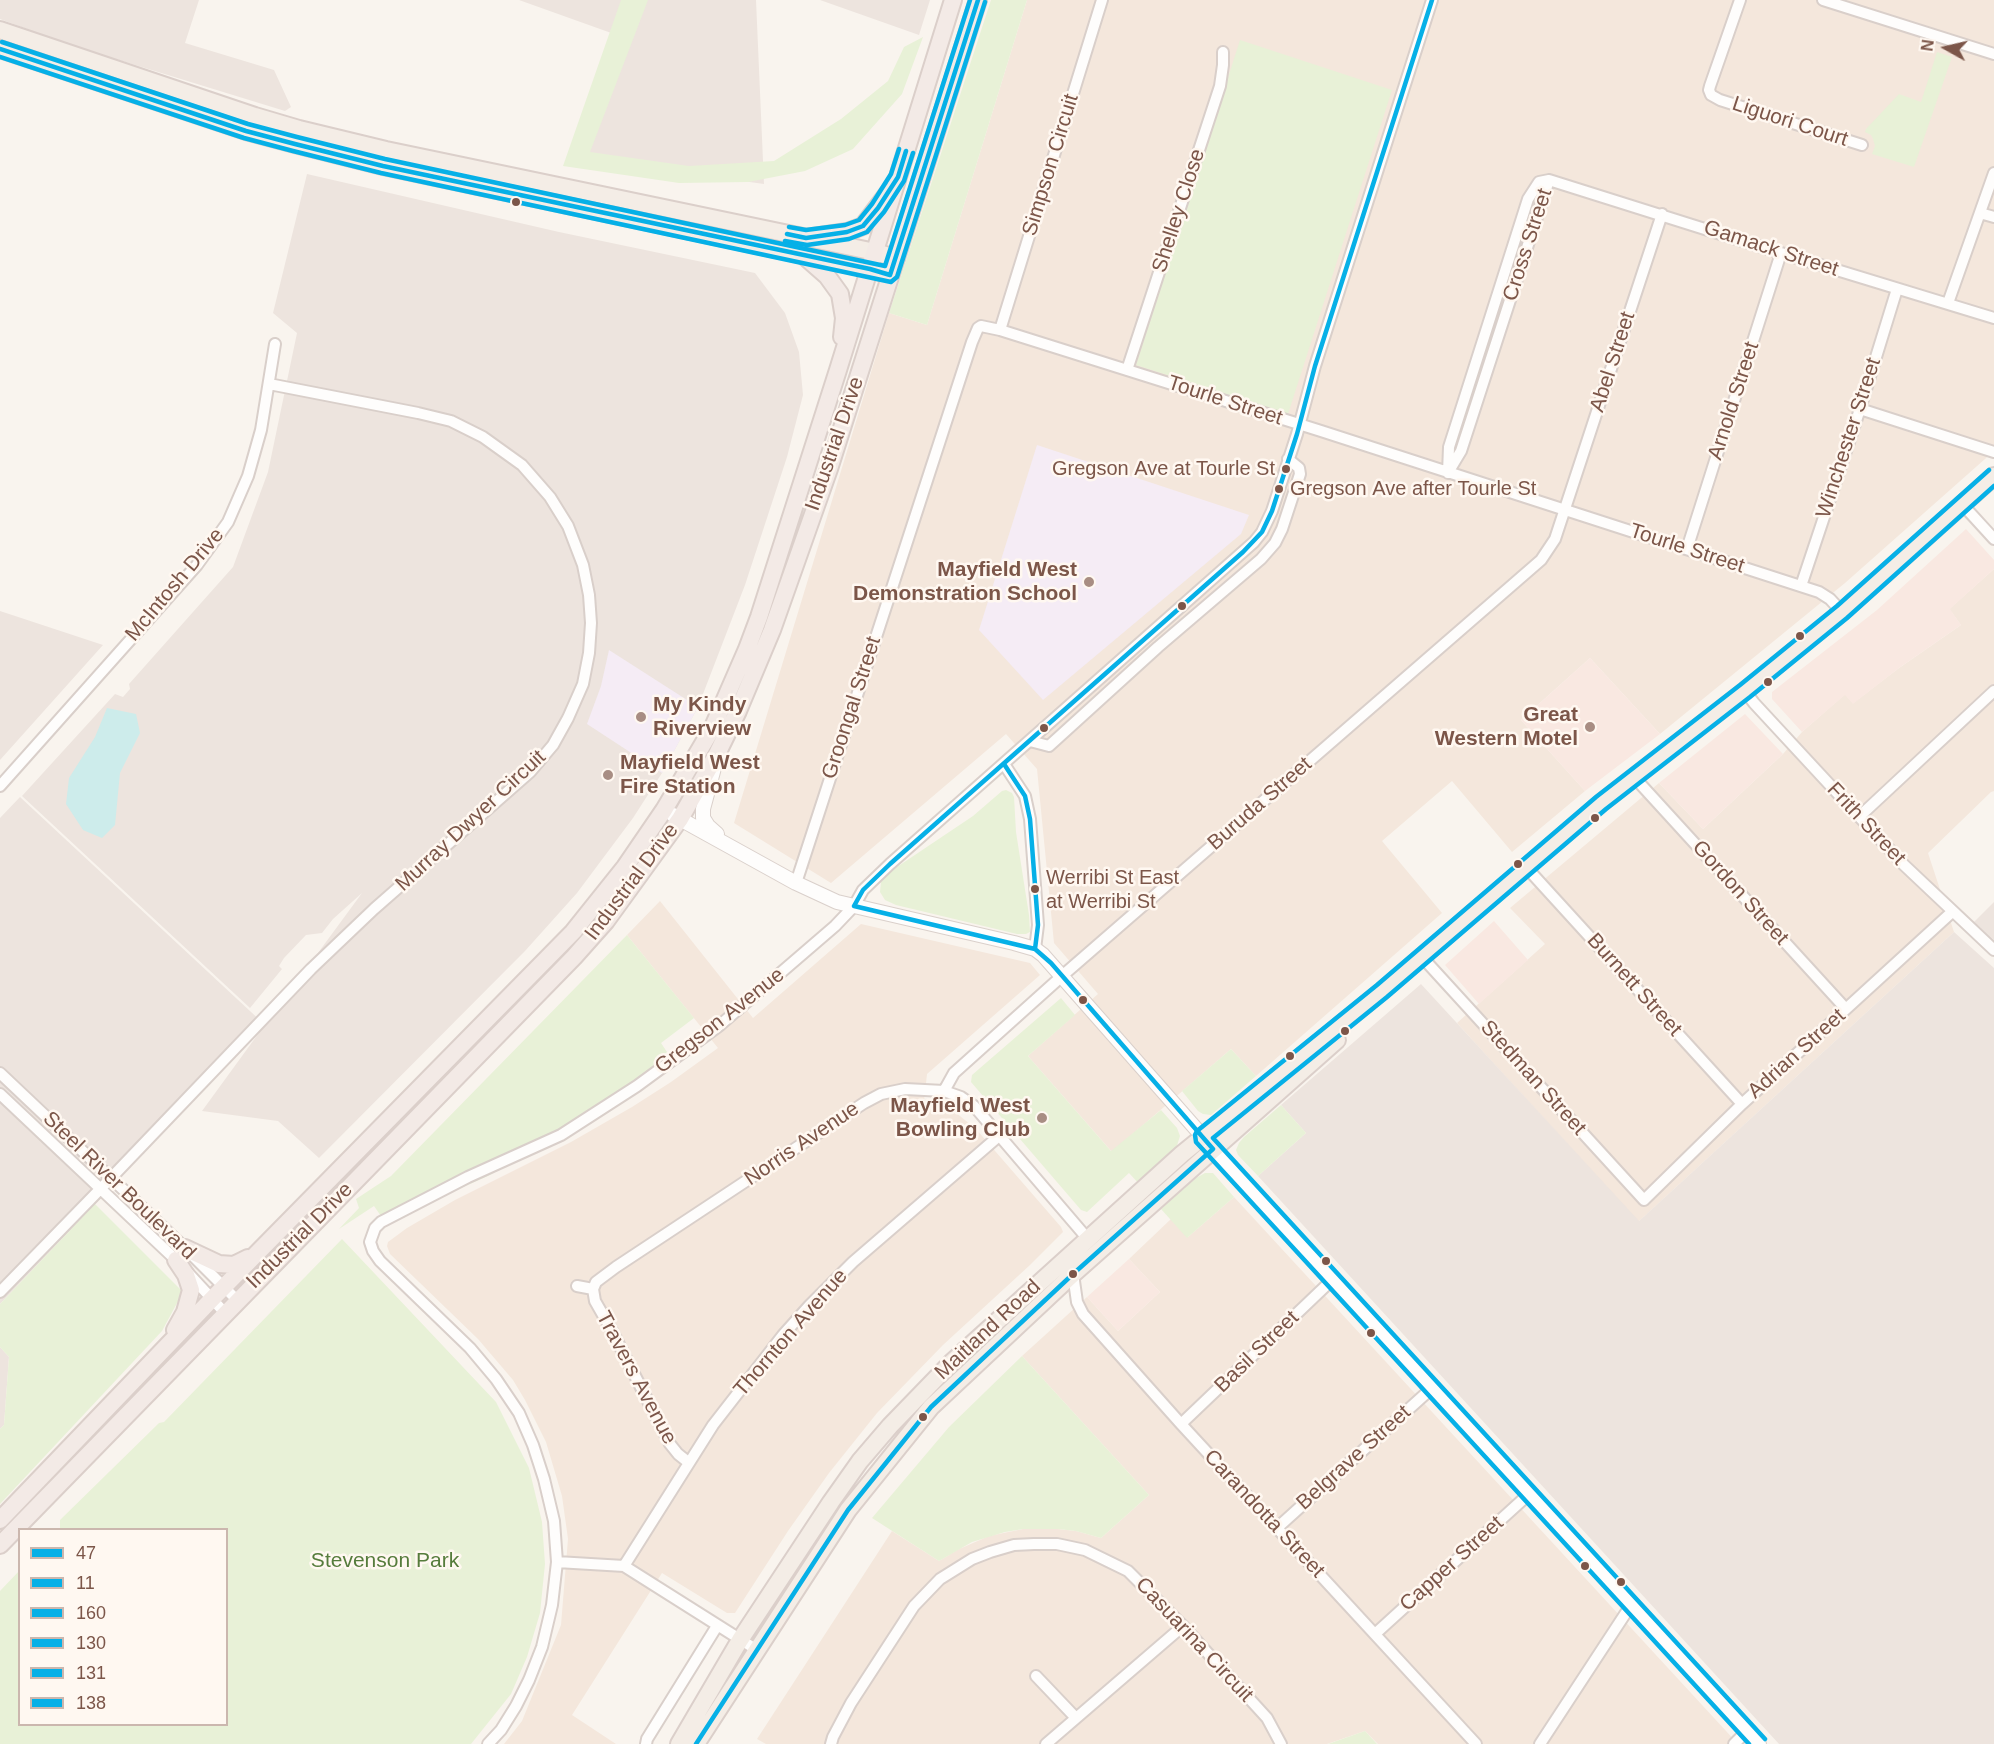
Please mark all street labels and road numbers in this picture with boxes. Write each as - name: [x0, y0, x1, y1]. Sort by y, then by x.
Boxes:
- street label: Simpson Circuit: [1017, 91, 1085, 239]
- street label: Liguori Court: [1729, 91, 1851, 153]
- street label: Shelley Close: [1147, 146, 1211, 276]
- street label: Cross Street: [1498, 186, 1558, 304]
- street label: Gamack Street: [1701, 215, 1841, 283]
- street label: Abel Street: [1585, 309, 1641, 415]
- street label: Arnold Street: [1703, 339, 1765, 463]
- street label: Winchester Street: [1811, 355, 1887, 521]
- street label: Tourle Street: [1164, 371, 1286, 431]
- street label: Industrial Drive: [800, 374, 870, 514]
- street label: Tourle Street: [1626, 519, 1748, 579]
- street label: McIntosh Drive: [120, 523, 230, 647]
- street label: Groongal Street: [817, 634, 887, 782]
- street label: Murray Dwyer Circuit: [391, 745, 551, 897]
- street label: Buruda Street: [1203, 752, 1317, 856]
- street label: Frith Street: [1821, 777, 1911, 871]
- street label: Industrial Drive: [580, 818, 684, 946]
- street label: Gordon Street: [1687, 836, 1793, 950]
- street label: Burnett Street: [1581, 928, 1687, 1042]
- street label: Gregson Avenue: [650, 963, 790, 1079]
- street label: Adrian Street: [1743, 1004, 1851, 1104]
- street label: Stedman Street: [1475, 1015, 1591, 1141]
- street label: Norris Avenue: [740, 1096, 864, 1192]
- street label: Steel River Boulevard: [37, 1106, 201, 1266]
- street label: Industrial Drive: [242, 1178, 358, 1294]
- street label: Thornton Avenue: [729, 1264, 853, 1402]
- street label: Maitland Road: [930, 1275, 1046, 1385]
- street label: Basil Street: [1210, 1306, 1304, 1398]
- street label: Travers Avenue: [590, 1307, 682, 1449]
- street label: Belgrave Street: [1292, 1400, 1416, 1516]
- street label: Carandotta Street: [1198, 1445, 1330, 1583]
- street label: Capper Street: [1395, 1511, 1509, 1617]
- street label: Casuarina Circuit: [1130, 1573, 1258, 1707]

